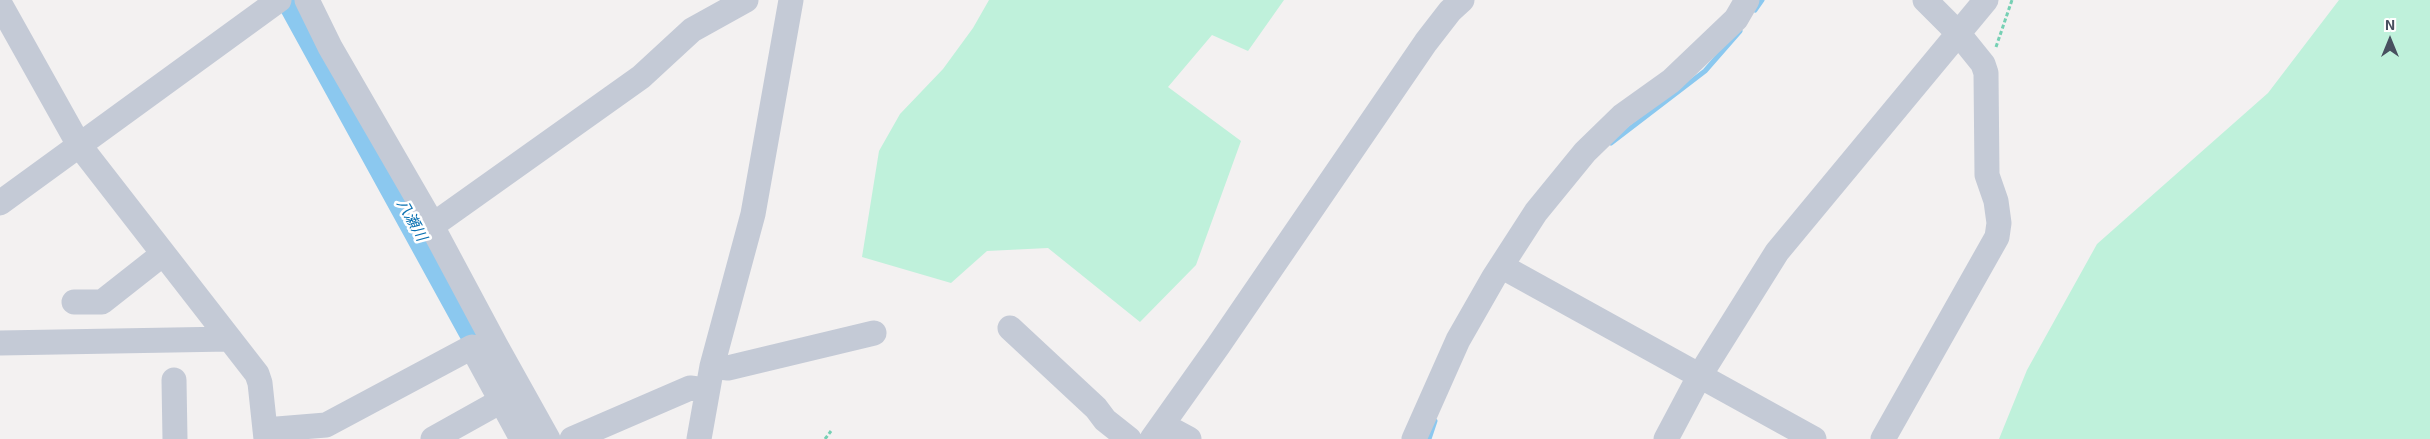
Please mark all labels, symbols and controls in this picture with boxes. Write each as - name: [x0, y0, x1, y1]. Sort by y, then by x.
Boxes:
- north arrow: [2365, 15, 2415, 65]
- text: N: [2385, 16, 2395, 33]
- water label: 八瀬川: [393, 196, 431, 244]

